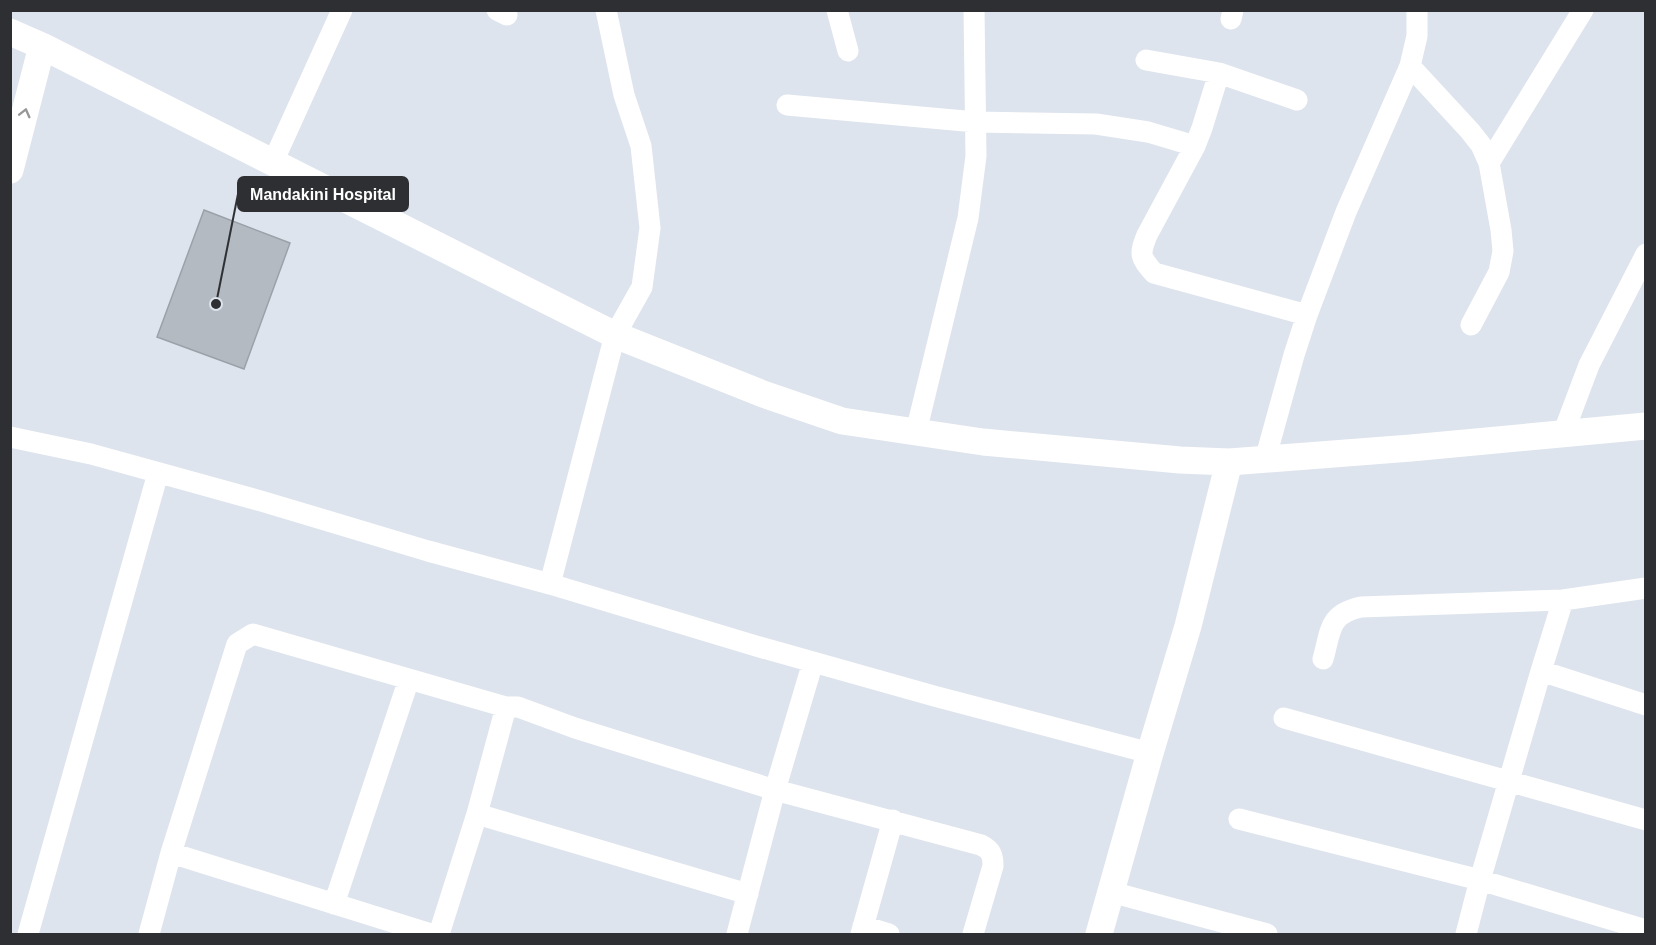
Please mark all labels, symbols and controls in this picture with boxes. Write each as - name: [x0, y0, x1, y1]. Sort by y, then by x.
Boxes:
- one-way arrow: [18, 109, 30, 119]
- callout: Mandakini Hospital: [238, 177, 408, 211]
- text: Mandakini Hospital: [250, 186, 396, 203]

